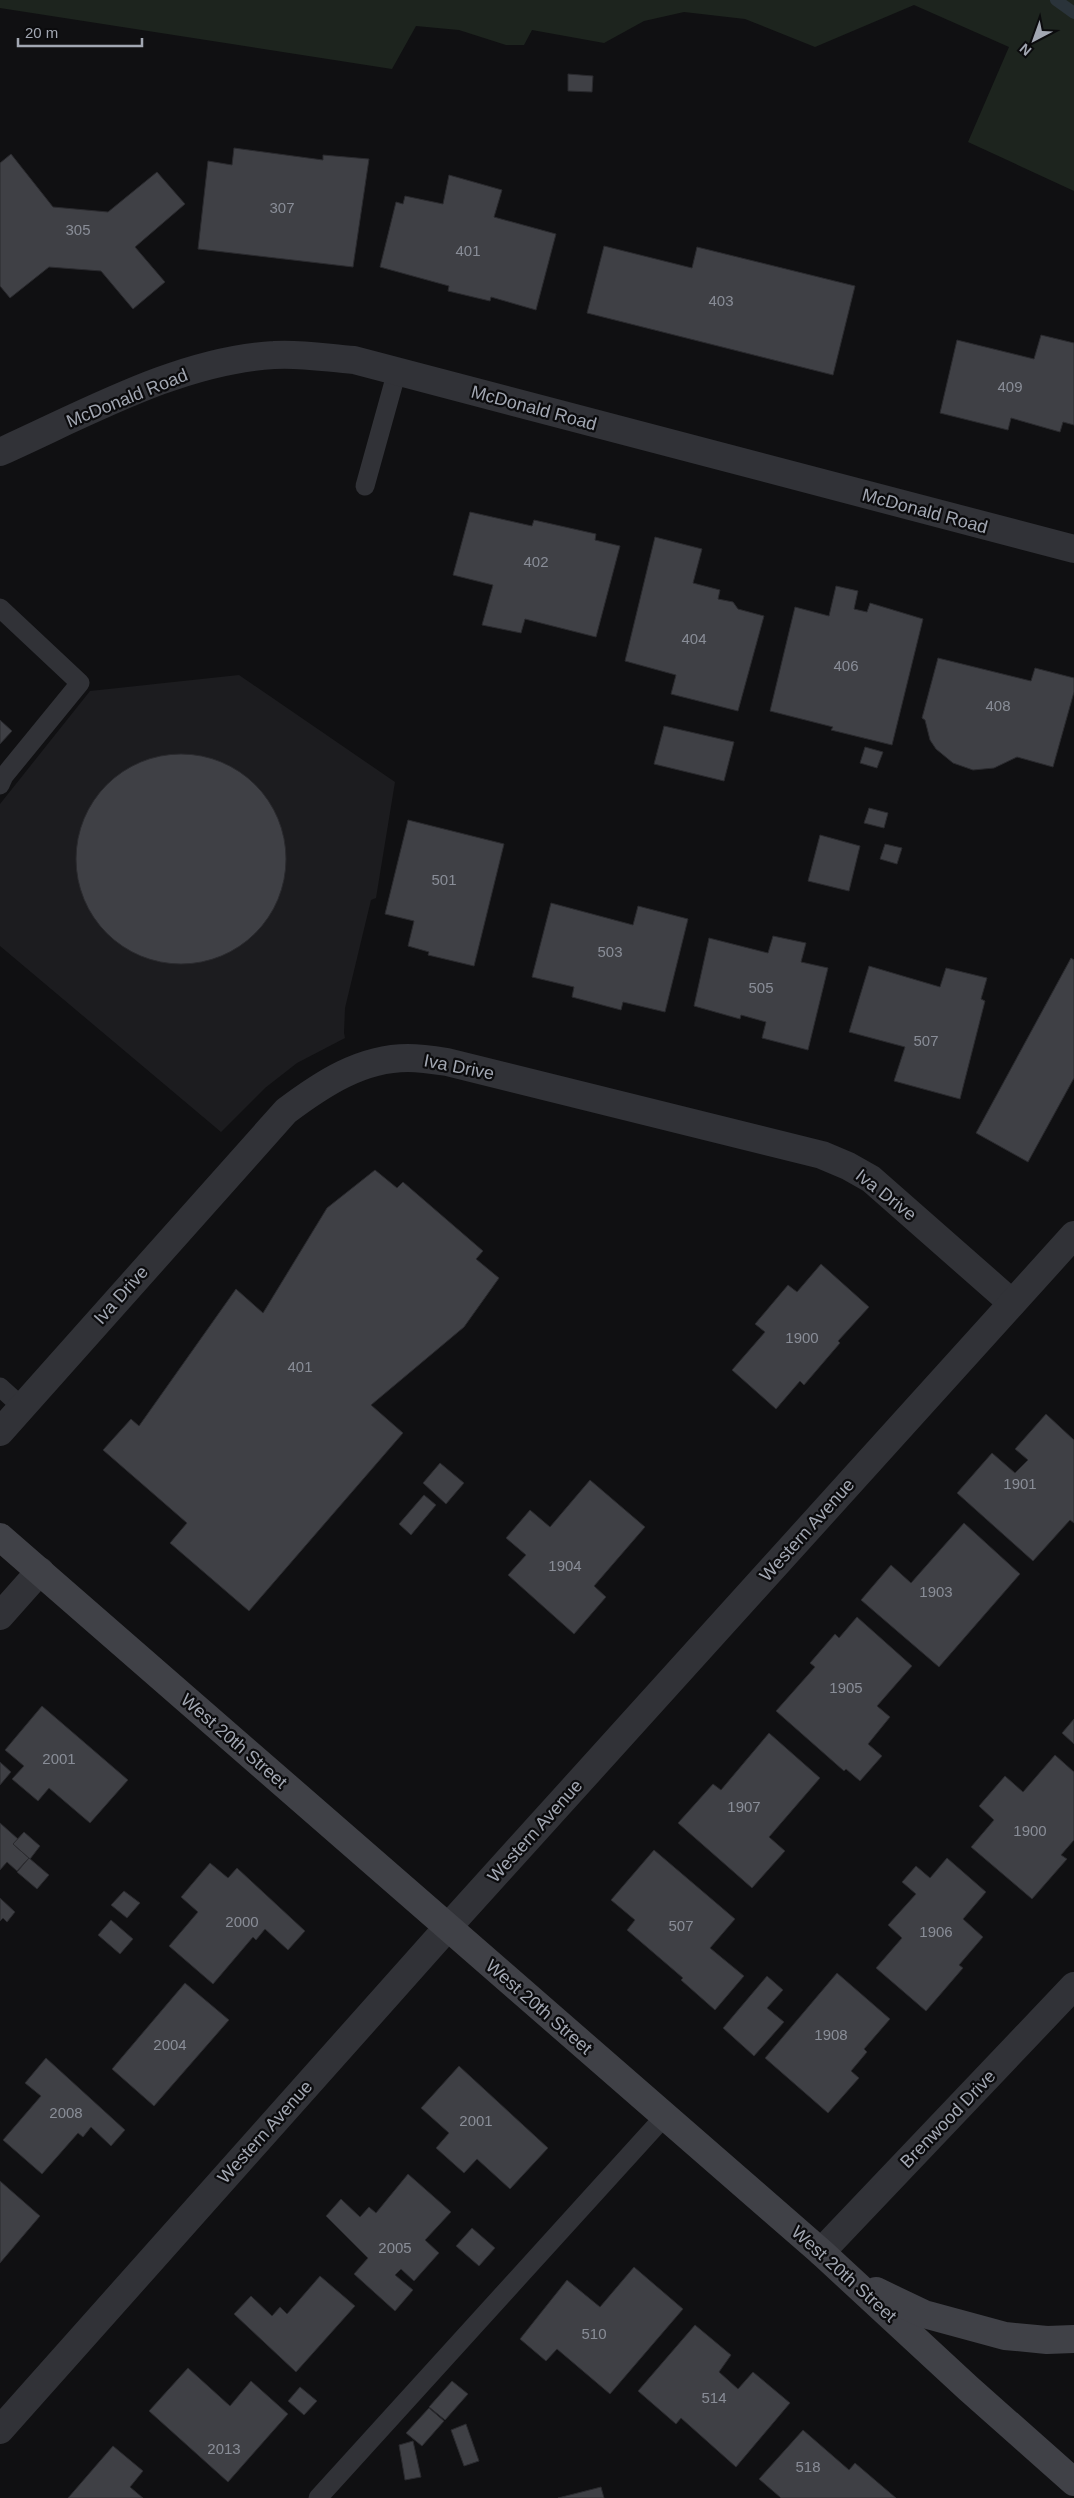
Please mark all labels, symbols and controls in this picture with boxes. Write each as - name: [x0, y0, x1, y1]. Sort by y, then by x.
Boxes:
- scale bar: [18, 15, 141, 47]
- north arrow: [1009, 15, 1059, 65]
- text: 20 m: [25, 24, 58, 41]
- text: N: [1016, 40, 1035, 59]
- house number: 307: [269, 199, 295, 216]
- house number: 305: [65, 221, 91, 238]
- house number: 401: [455, 242, 481, 259]
- house number: 403: [708, 292, 734, 309]
- street label: McDonald Road: [63, 365, 191, 431]
- house number: 409: [997, 378, 1023, 395]
- street label: McDonald Road: [469, 382, 599, 434]
- street label: McDonald Road: [860, 485, 990, 537]
- house number: 402: [523, 553, 549, 570]
- house number: 404: [681, 630, 707, 647]
- house number: 406: [833, 657, 859, 674]
- house number: 408: [985, 697, 1011, 714]
- house number: 501: [431, 871, 457, 888]
- house number: 503: [597, 943, 623, 960]
- house number: 505: [748, 979, 774, 996]
- house number: 507: [913, 1032, 939, 1049]
- street label: Iva Drive: [422, 1050, 496, 1084]
- street label: Iva Drive: [852, 1165, 920, 1225]
- street label: Iva Drive: [90, 1262, 152, 1328]
- house number: 1900: [785, 1329, 819, 1346]
- house number: 401: [287, 1358, 313, 1375]
- street label: Western Avenue: [756, 1474, 858, 1586]
- house number: 1901: [1003, 1475, 1037, 1492]
- house number: 1904: [548, 1557, 582, 1574]
- house number: 1903: [919, 1583, 953, 1600]
- house number: 1905: [829, 1679, 863, 1696]
- street label: West 20th Street: [177, 1690, 291, 1792]
- house number: 2001: [42, 1750, 76, 1767]
- street label: Western Avenue: [484, 1775, 586, 1887]
- house number: 1907: [727, 1798, 761, 1815]
- house number: 1900: [1013, 1822, 1047, 1839]
- house number: 2000: [225, 1913, 259, 1930]
- house number: 507: [668, 1917, 694, 1934]
- house number: 1906: [919, 1923, 953, 1940]
- street label: West 20th Street: [482, 1956, 596, 2058]
- house number: 1908: [814, 2026, 848, 2043]
- house number: 2004: [153, 2036, 187, 2053]
- street label: Brenwood Drive: [896, 2066, 1000, 2172]
- street label: Western Avenue: [214, 2076, 316, 2188]
- house number: 2008: [49, 2104, 83, 2121]
- house number: 2001: [459, 2112, 493, 2129]
- street label: West 20th Street: [788, 2222, 900, 2326]
- house number: 2005: [378, 2239, 412, 2256]
- house number: 510: [581, 2325, 607, 2342]
- house number: 514: [701, 2389, 727, 2406]
- house number: 2013: [207, 2440, 241, 2457]
- house number: 518: [795, 2458, 821, 2475]

